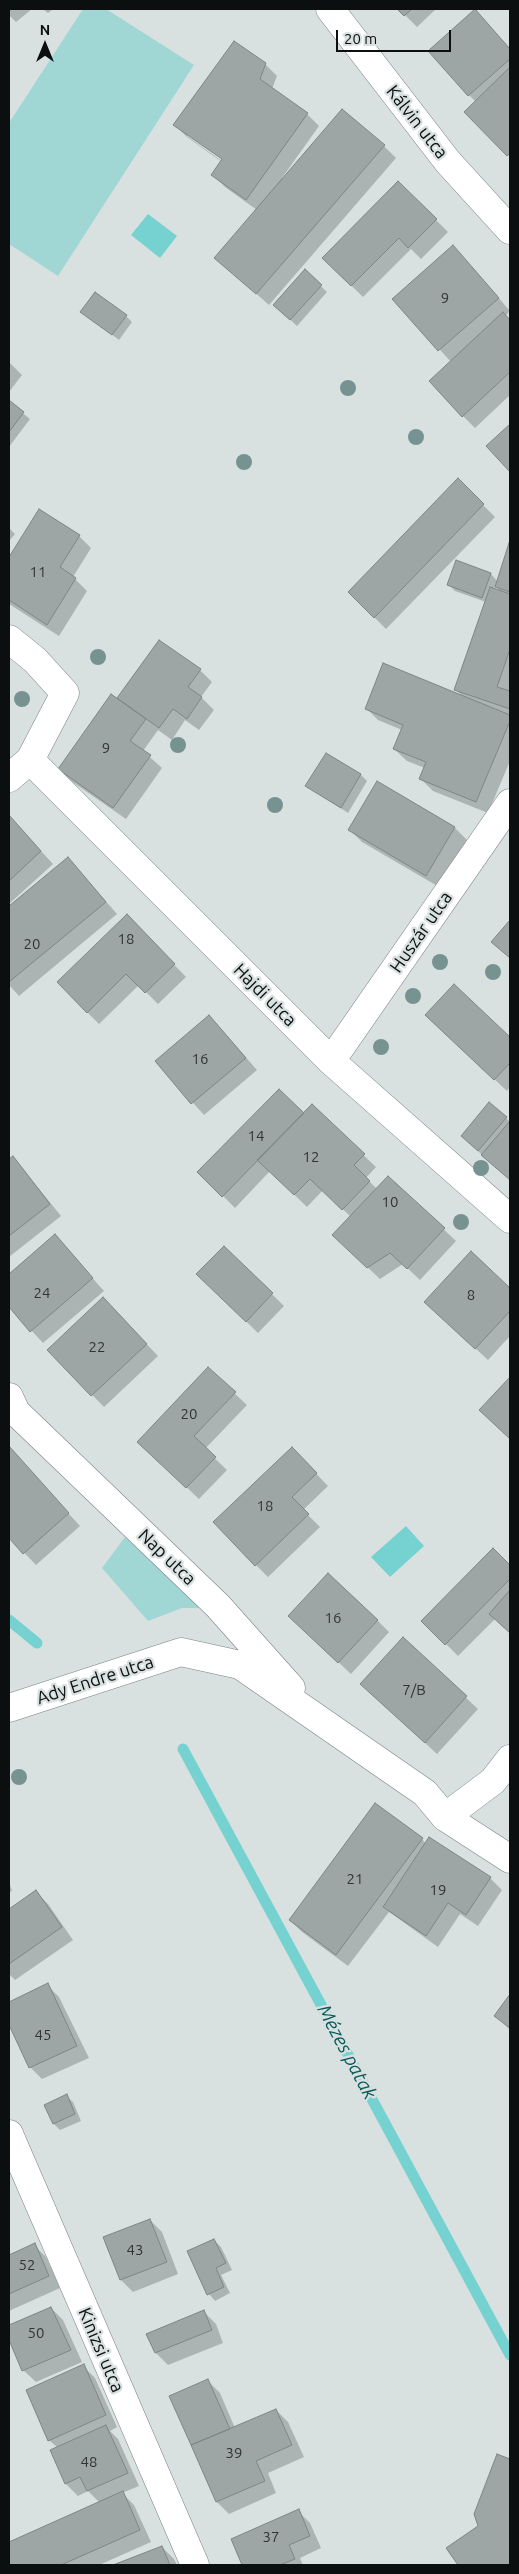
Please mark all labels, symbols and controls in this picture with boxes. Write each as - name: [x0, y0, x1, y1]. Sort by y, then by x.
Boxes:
- north arrow: [20, 20, 70, 70]
- scale bar: [339, 20, 454, 52]
- text: N: [40, 22, 50, 38]
- text: 20 m: [344, 30, 377, 47]
- street label: Kálvin utca: [382, 81, 452, 163]
- house number: 9: [441, 289, 449, 307]
- house number: 11: [30, 563, 46, 581]
- house number: 9: [102, 739, 110, 757]
- street label: Huszár utca: [385, 887, 457, 977]
- house number: 18: [118, 930, 134, 948]
- house number: 20: [24, 935, 40, 953]
- street label: Hajdi utca: [229, 959, 301, 1031]
- house number: 16: [192, 1050, 208, 1068]
- house number: 14: [248, 1127, 264, 1145]
- house number: 12: [303, 1148, 319, 1166]
- house number: 10: [382, 1193, 398, 1211]
- house number: 24: [34, 1284, 50, 1302]
- house number: 8: [467, 1286, 475, 1304]
- house number: 22: [89, 1338, 105, 1356]
- house number: 20: [181, 1405, 197, 1423]
- house number: 18: [257, 1497, 273, 1515]
- street label: Nap utca: [134, 1524, 200, 1590]
- house number: 16: [325, 1609, 341, 1627]
- street label: Ady Endre utca: [34, 1651, 156, 1709]
- house number: 7/B: [402, 1681, 426, 1699]
- house number: 21: [347, 1870, 363, 1888]
- house number: 19: [430, 1881, 446, 1899]
- water label: Mézes patak: [313, 2001, 381, 2103]
- house number: 45: [35, 2026, 51, 2044]
- house number: 43: [127, 2241, 143, 2259]
- house number: 52: [19, 2256, 35, 2274]
- street label: Kinizsi utca: [74, 2304, 128, 2396]
- house number: 50: [28, 2324, 44, 2342]
- house number: 39: [226, 2444, 242, 2462]
- house number: 48: [81, 2453, 97, 2471]
- house number: 37: [263, 2528, 279, 2546]

